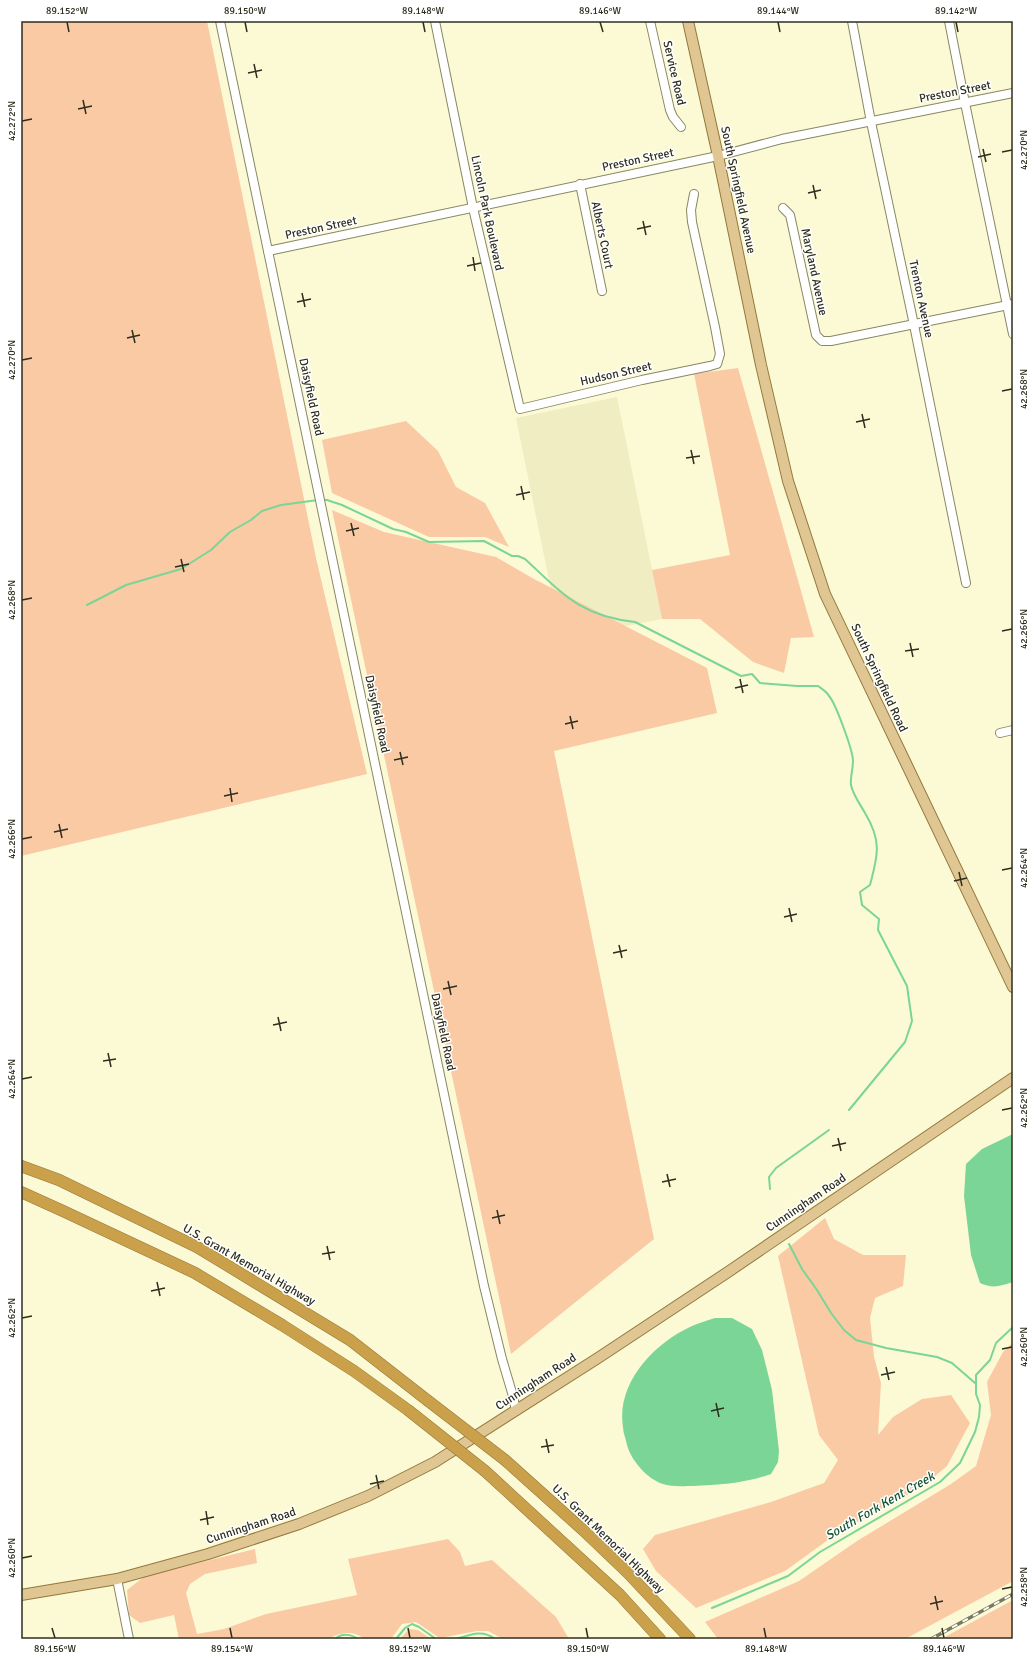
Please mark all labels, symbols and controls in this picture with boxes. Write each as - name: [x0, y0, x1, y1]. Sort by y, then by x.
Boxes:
- text: 89.152°W: [46, 5, 88, 17]
- text: 89.150°W: [224, 5, 266, 17]
- text: 89.148°W: [402, 5, 444, 17]
- text: 89.146°W: [579, 5, 621, 17]
- text: 89.144°W: [757, 5, 799, 17]
- text: 89.142°W: [935, 5, 977, 17]
- street label: Service Road: [659, 39, 689, 107]
- street label: Preston Street: [918, 78, 992, 106]
- text: 42.272°N: [6, 101, 18, 141]
- street label: South Springfield Avenue: [717, 125, 759, 255]
- text: 42.270°N: [1018, 130, 1030, 170]
- street label: Preston Street: [601, 145, 675, 175]
- street label: Lincoln Park Boulevard: [467, 154, 507, 272]
- street label: Alberts Court: [588, 200, 616, 270]
- street label: Preston Street: [284, 213, 358, 243]
- street label: Maryland Avenue: [797, 227, 831, 317]
- street label: Trenton Avenue: [905, 259, 937, 339]
- text: 42.270°N: [6, 340, 18, 380]
- street label: Daisyfield Road: [295, 357, 327, 437]
- street label: Hudson Street: [579, 358, 653, 390]
- text: 42.268°N: [1018, 369, 1030, 409]
- text: 42.268°N: [6, 580, 18, 620]
- text: 42.266°N: [1018, 609, 1030, 649]
- street label: South Springfield Road: [847, 621, 911, 735]
- street label: Daisyfield Road: [361, 674, 393, 754]
- text: 42.266°N: [6, 819, 18, 859]
- text: 42.264°N: [1018, 848, 1030, 888]
- street label: Daisyfield Road: [427, 992, 459, 1072]
- text: 42.264°N: [6, 1059, 18, 1099]
- text: 42.262°N: [1018, 1088, 1030, 1128]
- street label: Cunningham Road: [763, 1171, 849, 1235]
- street label: U.S. Grant Memorial Highway: [180, 1221, 318, 1309]
- text: 42.262°N: [6, 1298, 18, 1338]
- text: 42.260°N: [1018, 1327, 1030, 1367]
- street label: Cunningham Road: [493, 1350, 579, 1414]
- water label: South Fork Kent Creek: [823, 1467, 939, 1544]
- street label: U.S. Grant Memorial Highway: [549, 1481, 668, 1597]
- street label: Cunningham Road: [204, 1504, 298, 1548]
- text: 42.260°N: [6, 1538, 18, 1578]
- text: 42.258°N: [1018, 1567, 1030, 1607]
- text: 89.156°W: [34, 1643, 76, 1655]
- text: 89.154°W: [211, 1643, 253, 1655]
- text: 89.152°W: [389, 1643, 431, 1655]
- text: 89.150°W: [567, 1643, 609, 1655]
- text: 89.148°W: [745, 1643, 787, 1655]
- text: 89.146°W: [923, 1643, 965, 1655]

